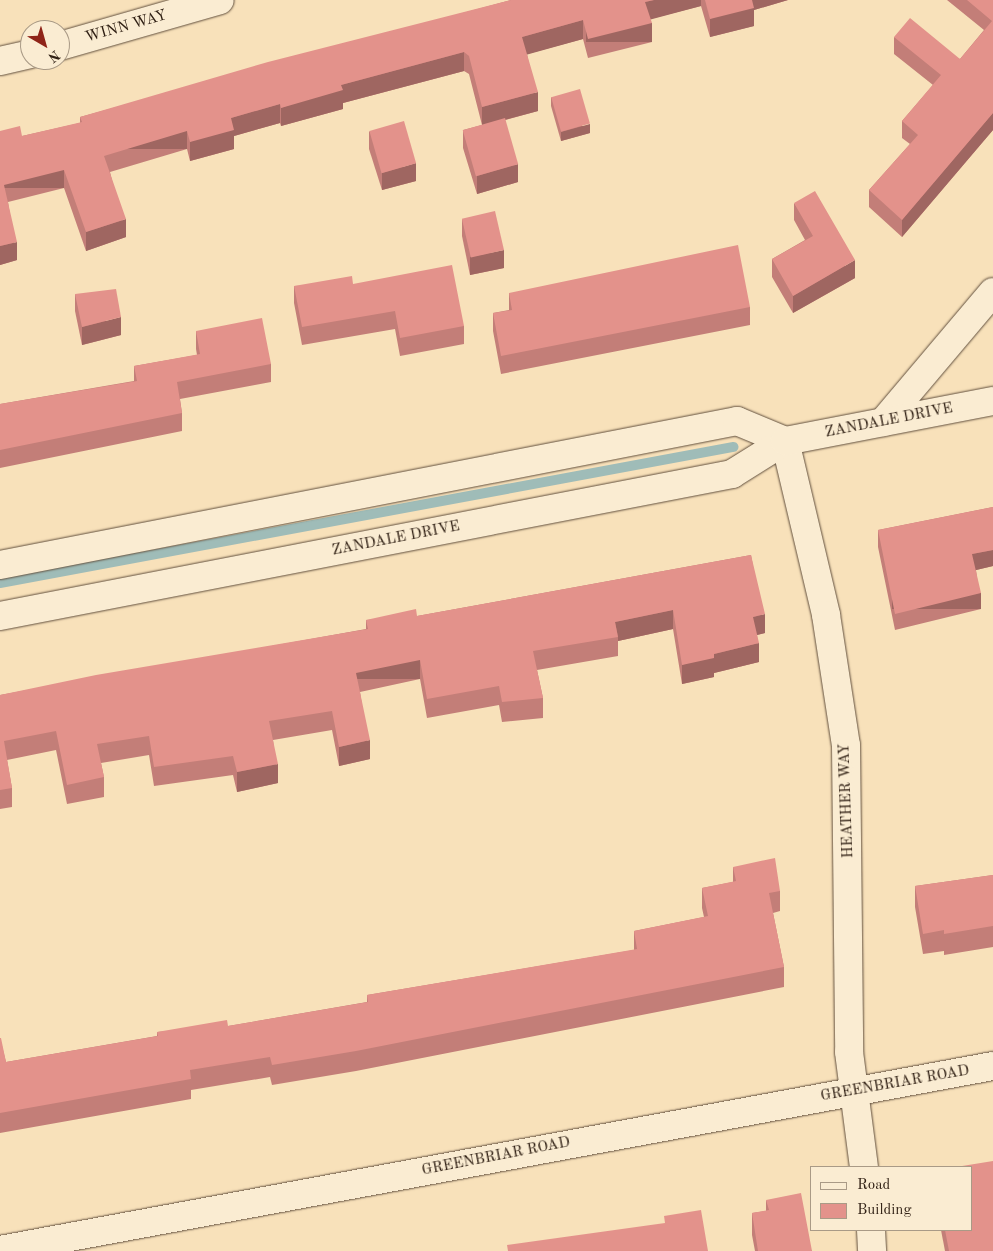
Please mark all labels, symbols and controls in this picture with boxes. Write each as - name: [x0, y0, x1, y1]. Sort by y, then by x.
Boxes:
- street label: WINN WAY: [83, 7, 169, 47]
- north arrow: [20, 20, 70, 70]
- text: N: [45, 47, 62, 65]
- street label: ZANDALE DRIVE: [824, 400, 954, 442]
- street label: ZANDALE DRIVE: [331, 518, 461, 560]
- street label: HEATHER WAY: [836, 743, 858, 859]
- street label: GREENBRIAR ROAD: [819, 1062, 971, 1106]
- street label: GREENBRIAR ROAD: [420, 1134, 572, 1180]
- legend: [810, 1166, 973, 1231]
- text: Road: [857, 1178, 890, 1193]
- text: Building: [857, 1203, 912, 1218]

